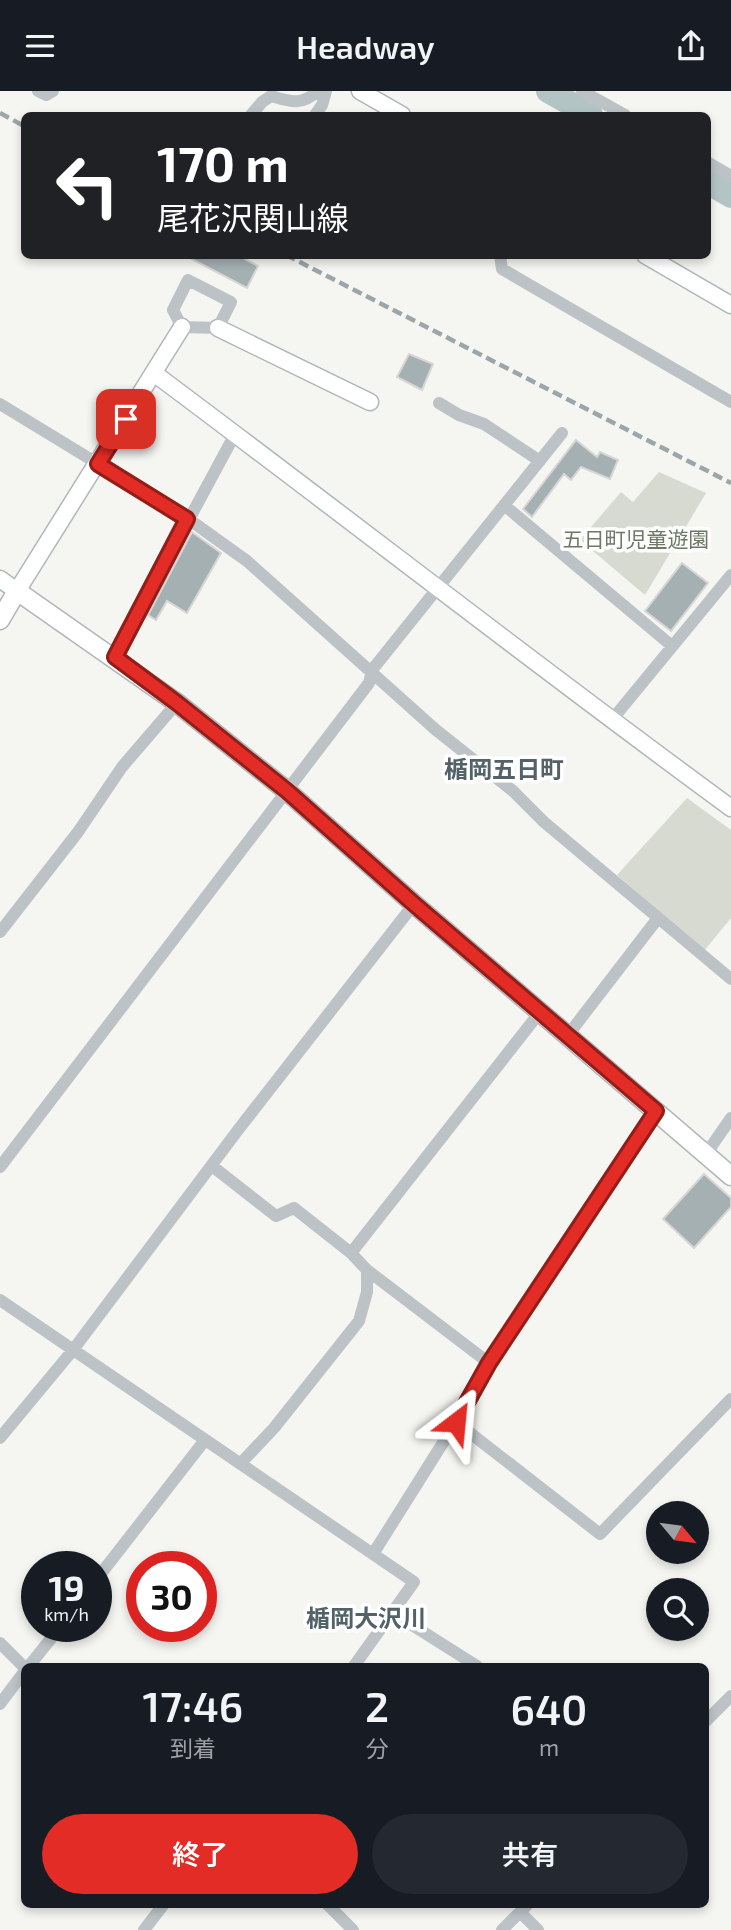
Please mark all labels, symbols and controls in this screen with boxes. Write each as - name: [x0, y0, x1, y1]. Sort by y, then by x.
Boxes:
- icon: menu: [21, 27, 59, 65]
- text: Headway: [296, 27, 435, 65]
- icon: share: [672, 27, 710, 65]
- text: 170 m: [157, 133, 289, 192]
- icon: left: [42, 140, 133, 231]
- text: 尾花沢関山線: [157, 198, 349, 236]
- pin: [96, 389, 156, 449]
- icon: arrive: [107, 400, 145, 438]
- park label: 五日町児童遊園: [563, 526, 710, 551]
- district label: 楯岡五日町: [444, 754, 564, 783]
- position arrow: [419, 1385, 493, 1459]
- north arrow: [646, 1501, 709, 1565]
- map controls: [646, 1501, 709, 1641]
- speed limit sign: 30: [126, 1551, 217, 1642]
- text: 19: [49, 1566, 84, 1608]
- button: search: [646, 1578, 709, 1641]
- text: km/h: [44, 1603, 89, 1625]
- district label: 楯岡大沢川: [306, 1603, 426, 1632]
- text: 17:46: [143, 1680, 243, 1730]
- text: 2: [365, 1680, 389, 1730]
- text: 640: [511, 1683, 587, 1733]
- text: m: [539, 1733, 559, 1761]
- text: 到着: [170, 1734, 216, 1762]
- text: 分: [365, 1734, 388, 1762]
- button: 終了: [42, 1814, 358, 1894]
- button: 共有: [372, 1814, 688, 1894]

